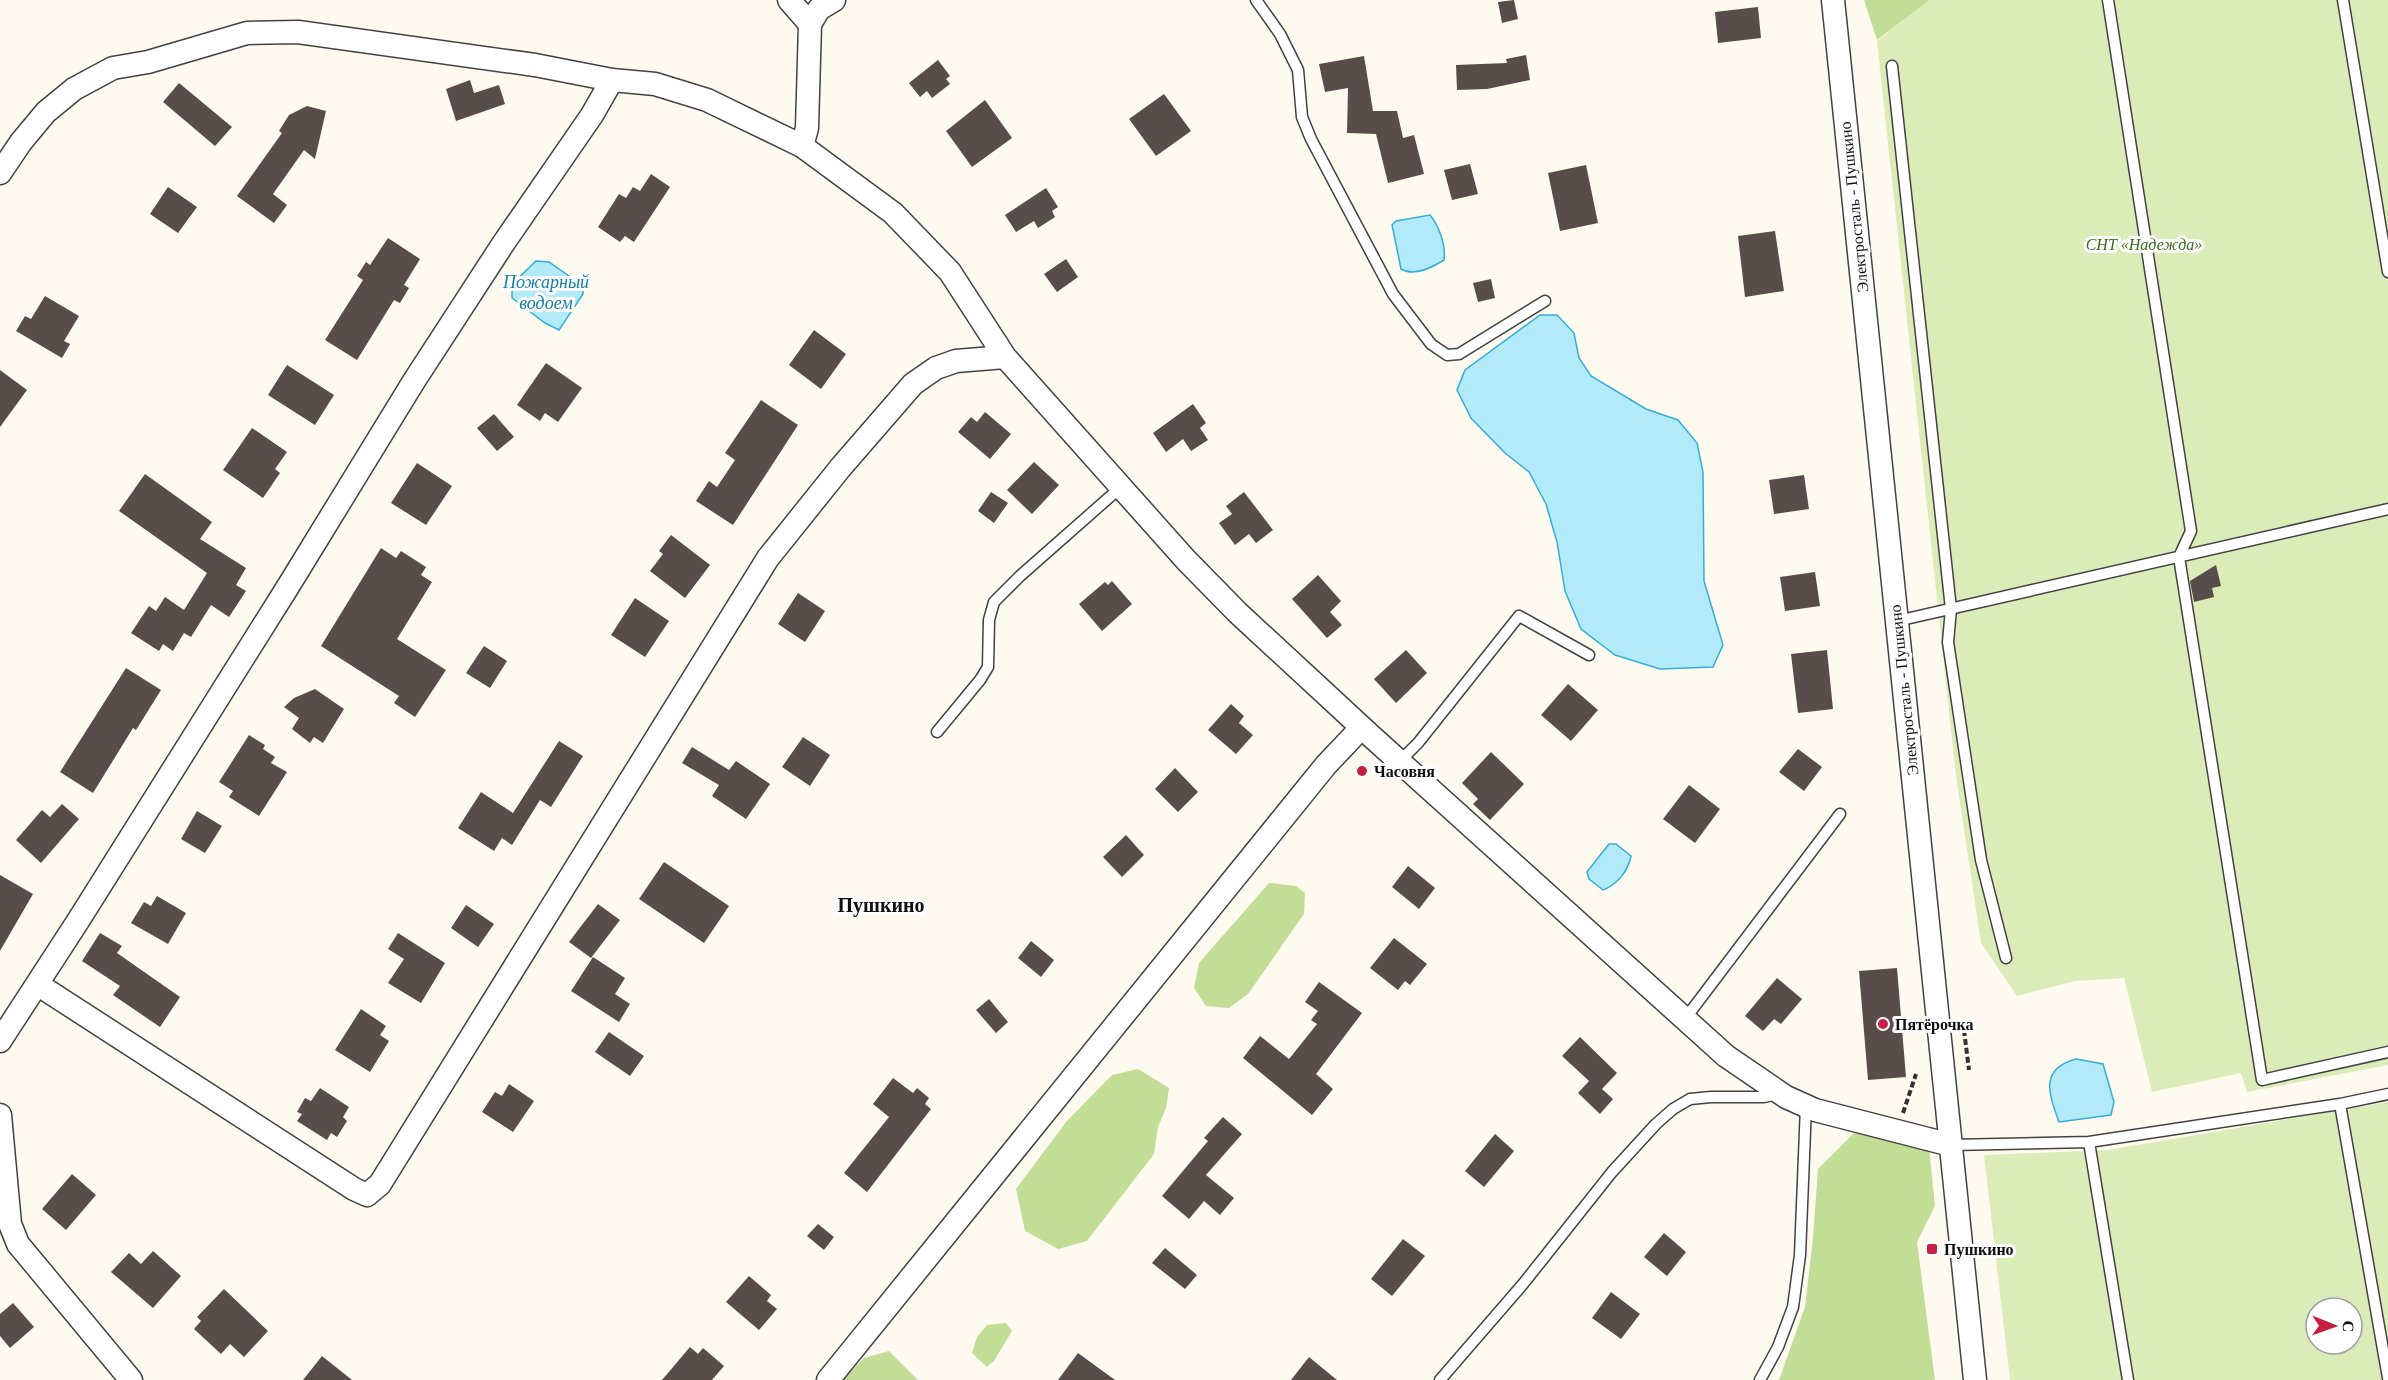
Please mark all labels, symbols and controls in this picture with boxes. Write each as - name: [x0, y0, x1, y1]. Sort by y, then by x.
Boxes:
- street label: Электросталь - Пушкино: [1837, 121, 1872, 293]
- park label: СНТ «Надежда»: [2086, 236, 2202, 253]
- water label: Пожарный водоем: [502, 272, 589, 313]
- street label: Электросталь - Пушкино: [1887, 604, 1922, 776]
- place label: Часовня: [1374, 763, 1435, 780]
- marker: Часовня: [1355, 764, 1369, 778]
- district label: Пушкино: [837, 894, 925, 917]
- place label: Пятёрочка: [1895, 1016, 1974, 1034]
- marker: Пятёрочка: [1876, 1017, 1890, 1031]
- place label: Пушкино: [1944, 1241, 2014, 1259]
- marker: Пушкино: [1925, 1242, 1939, 1256]
- north arrow: [2304, 1296, 2364, 1356]
- text: С: [2340, 1320, 2357, 1332]

